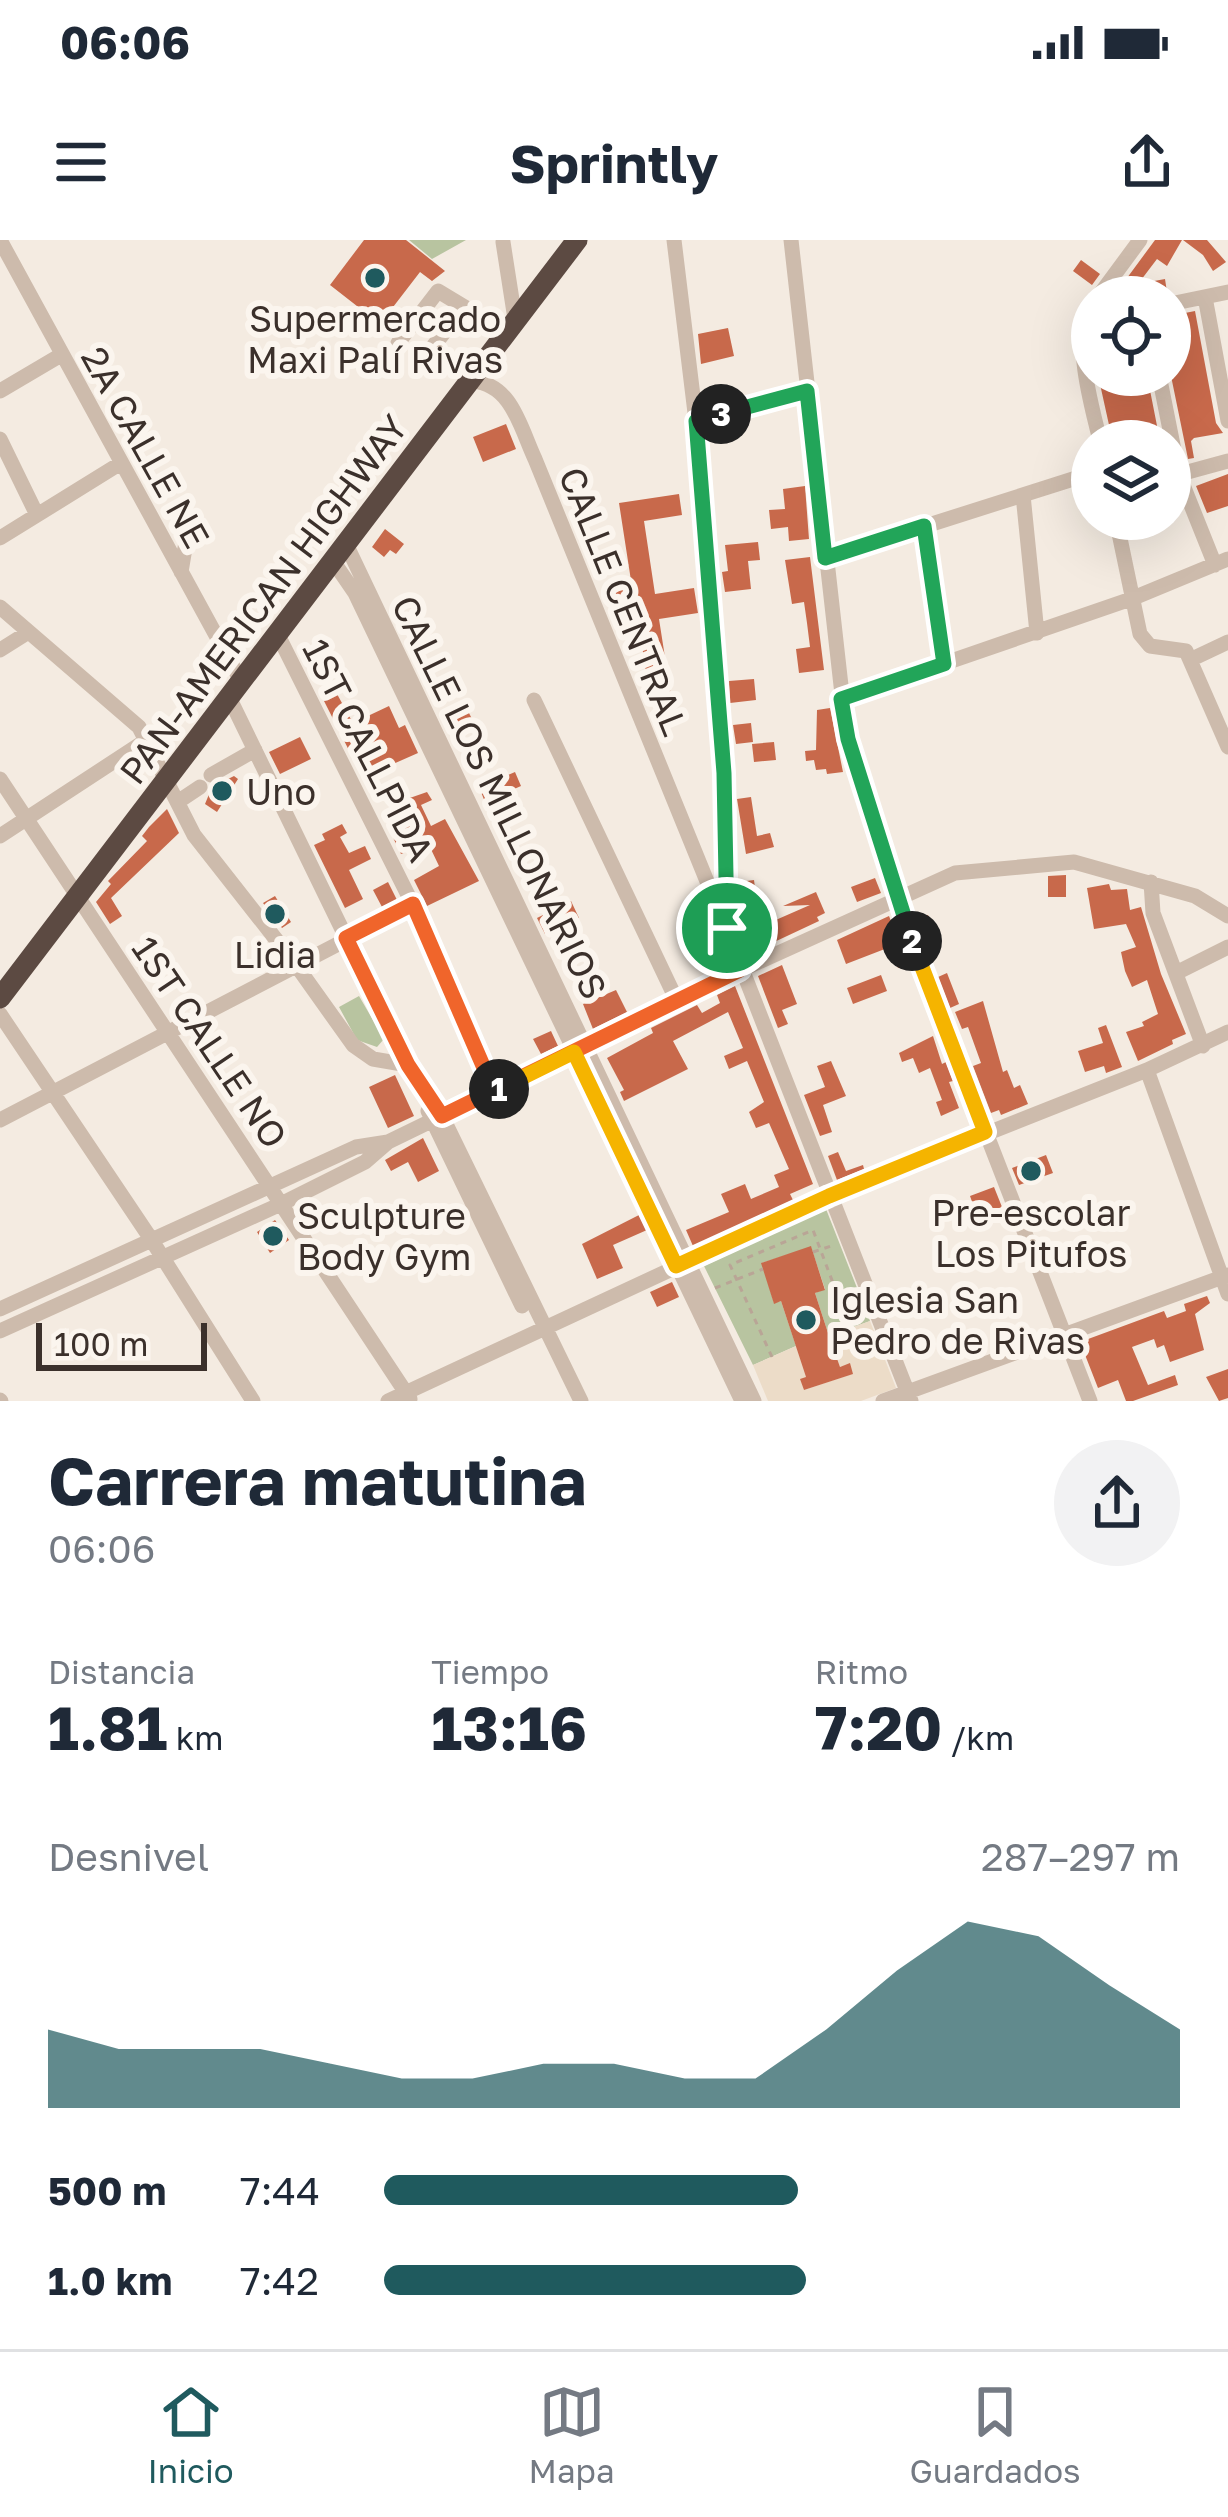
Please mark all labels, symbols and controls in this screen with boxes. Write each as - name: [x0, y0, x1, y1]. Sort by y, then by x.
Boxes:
- text: 06:06: [60, 15, 190, 69]
- icon: menu: [48, 129, 114, 195]
- icon: share: [1114, 129, 1180, 195]
- text: Sprintly: [510, 130, 718, 195]
- marker: Supermercado Maxi Palí Rivas: [362, 265, 388, 291]
- map controls: [1071, 276, 1191, 540]
- button: locate: [1071, 276, 1191, 396]
- place label: Supermercado Maxi Palí Rivas: [247, 297, 503, 381]
- street label: 2A CALLE NE: [73, 339, 219, 555]
- pin: 3: [691, 384, 751, 444]
- text: 3: [711, 394, 731, 433]
- street label: PAN-AMERICAN HIGHWAY: [110, 406, 416, 792]
- button: layers: [1071, 420, 1191, 540]
- street label: CALLE CENTRAL: [551, 461, 697, 741]
- street label: CALLE LOS MILLONARIOS: [384, 588, 616, 1006]
- street label: 1ST CALLPIDA: [294, 632, 444, 868]
- place label: Uno: [246, 770, 316, 813]
- marker: Uno: [209, 778, 235, 804]
- pin: [676, 877, 778, 979]
- icon: arrive: [694, 895, 760, 961]
- marker: Lidia: [262, 901, 288, 927]
- pin: 2: [882, 911, 942, 971]
- text: 2: [902, 921, 922, 960]
- street label: 1ST CALLE NO: [124, 928, 296, 1156]
- place label: Lidia: [234, 933, 316, 976]
- pin: 1: [469, 1059, 529, 1119]
- text: 1: [491, 1069, 508, 1108]
- marker: Pre-escolar Los Pitufos: [1018, 1158, 1044, 1184]
- place label: Pre-escolar Los Pitufos: [932, 1191, 1130, 1275]
- place label: Sculpture Body Gym: [297, 1194, 471, 1278]
- marker: Sculpture Body Gym: [260, 1223, 286, 1249]
- place label: Iglesia San Pedro de Rivas: [830, 1278, 1085, 1362]
- marker: Iglesia San Pedro de Rivas: [793, 1307, 819, 1333]
- scale bar: [36, 1317, 207, 1370]
- text: 100 m: [54, 1324, 148, 1363]
- text: Carrera matutina: [48, 1440, 587, 1520]
- button: share: [1054, 1440, 1180, 1566]
- text: 06:06: [48, 1525, 155, 1572]
- text: Distancia: [48, 1652, 195, 1691]
- text: Tiempo: [431, 1652, 549, 1691]
- text: Ritmo: [815, 1652, 908, 1691]
- text: 1.81: [48, 1691, 167, 1763]
- text: 13:16: [431, 1691, 587, 1763]
- text: 7:20: [815, 1691, 942, 1763]
- text: km: [167, 1718, 224, 1757]
- text: /km: [942, 1718, 1014, 1757]
- text: Desnivel: [48, 1833, 209, 1880]
- text: 287–297 m: [981, 1833, 1180, 1880]
- text: 500 m: [48, 2167, 166, 2214]
- text: 7:44: [240, 2167, 320, 2214]
- text: 1.0 km: [48, 2257, 172, 2304]
- text: 7:42: [240, 2257, 319, 2304]
- tab: Inicio: [147, 2379, 234, 2490]
- tab: Mapa: [529, 2379, 615, 2490]
- tab: Guardados: [910, 2379, 1080, 2490]

